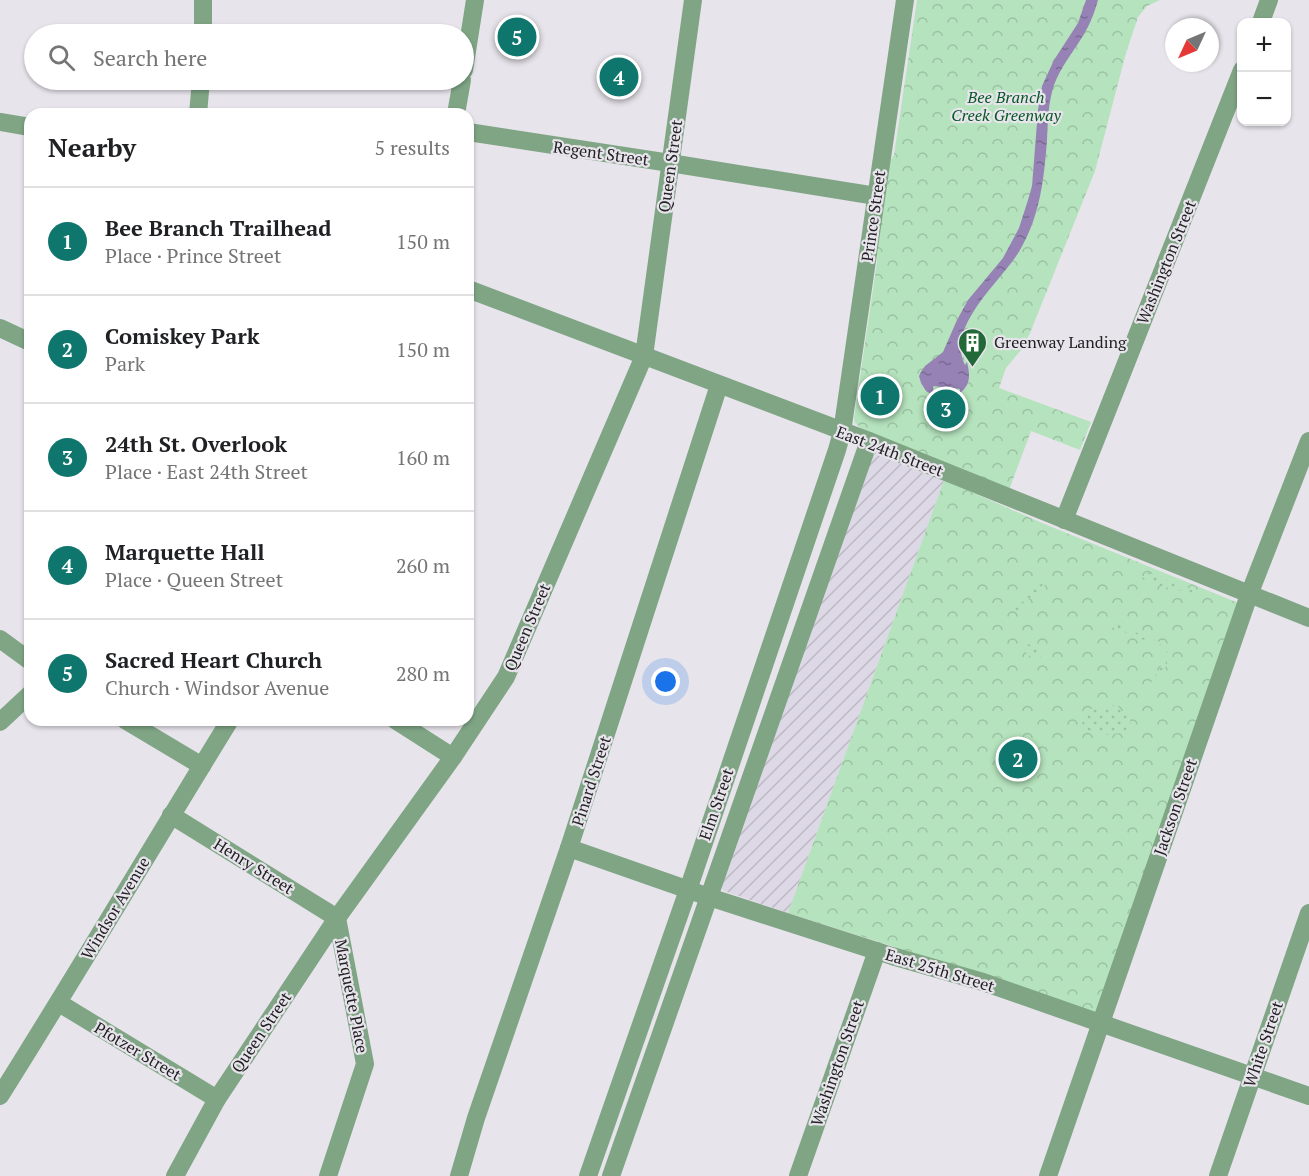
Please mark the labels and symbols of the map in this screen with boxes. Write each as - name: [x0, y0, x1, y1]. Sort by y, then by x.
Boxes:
- pin: 5: [498, 15, 536, 60]
- north arrow: [1165, 18, 1219, 72]
- pin: 4: [600, 54, 638, 100]
- park label: Bee Branch Creek Greenway: [951, 86, 1061, 126]
- street label: Queen Street: [653, 118, 687, 214]
- street label: Regent Street: [552, 135, 650, 171]
- street label: Prince Street: [856, 169, 890, 263]
- street label: Washington Street: [1131, 197, 1201, 327]
- building icon: Greenway Landing: [957, 326, 989, 368]
- place label: Greenway Landing: [994, 331, 1127, 353]
- pin: 1: [860, 374, 900, 418]
- pin: 3: [926, 386, 966, 432]
- street label: East 24th Street: [833, 420, 947, 482]
- street label: Queen Street: [499, 580, 555, 674]
- your location: [651, 667, 680, 696]
- street label: Pinard Street: [566, 733, 616, 829]
- pin: 2: [998, 736, 1038, 782]
- street label: Jackson Street: [1148, 756, 1202, 858]
- street label: Elm Street: [693, 765, 739, 843]
- street label: Henry Street: [210, 833, 298, 899]
- street label: Windsor Avenue: [76, 853, 154, 963]
- street label: Marquette Place: [330, 937, 374, 1055]
- street label: East 25th Street: [883, 943, 997, 997]
- street label: Queen Street: [226, 987, 296, 1077]
- street label: Washington Street: [805, 997, 869, 1129]
- street label: White Street: [1238, 998, 1288, 1090]
- street label: Pfotzer Street: [90, 1016, 186, 1086]

